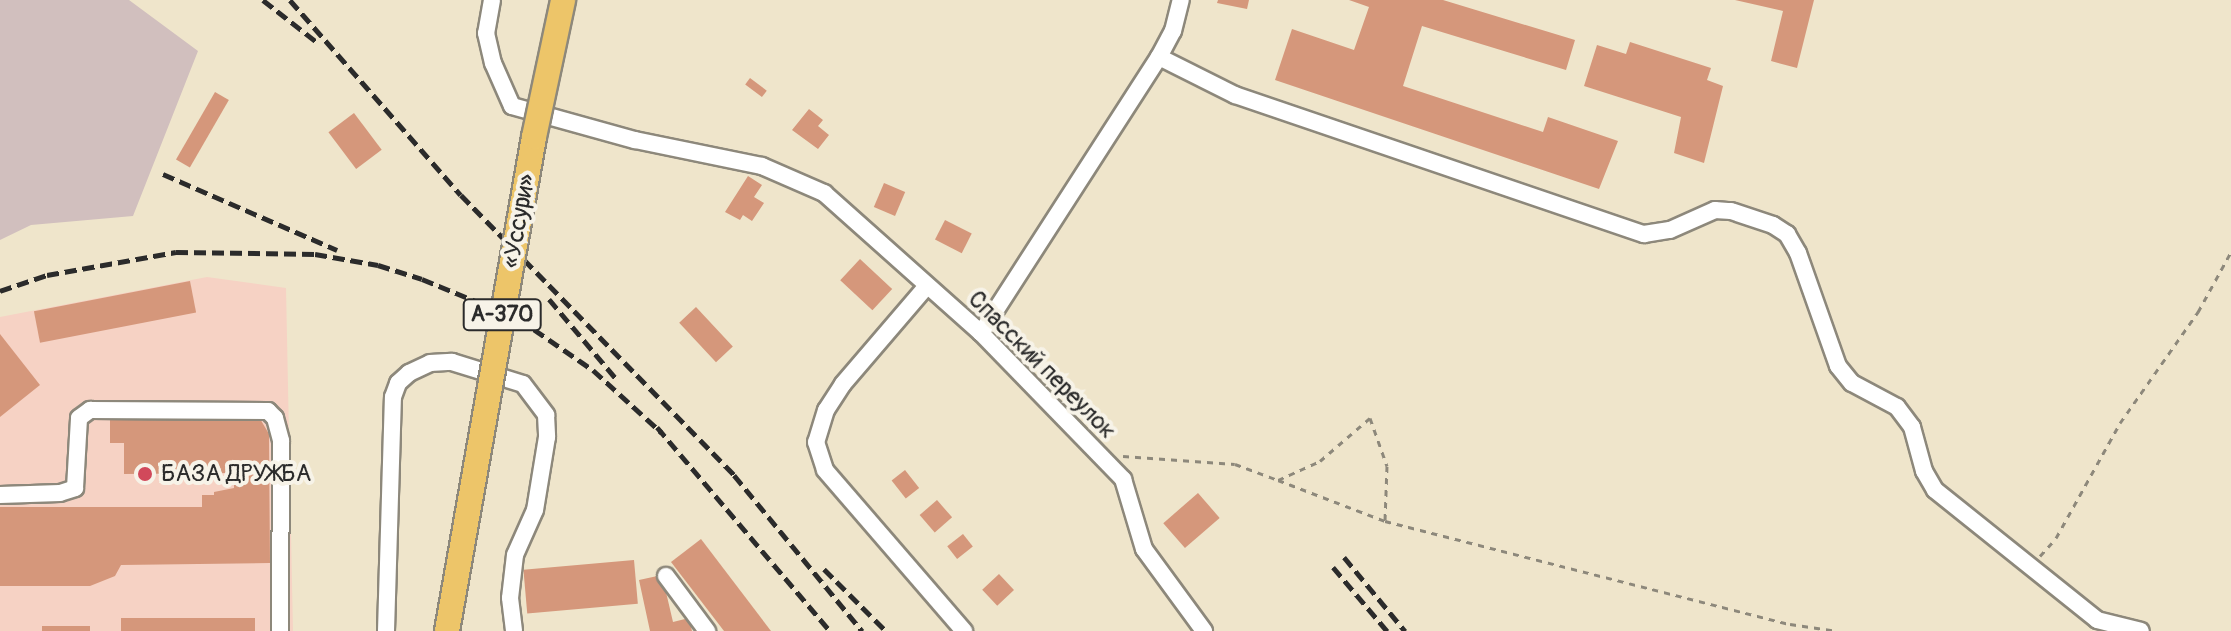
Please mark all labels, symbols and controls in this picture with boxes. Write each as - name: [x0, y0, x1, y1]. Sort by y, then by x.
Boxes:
- street label: «Уссури»: [497, 172, 541, 270]
- street label: Спасский переулок: [962, 285, 1122, 445]
- road number: А-370: [462, 297, 542, 333]
- place label: БАЗА ДРУЖБА: [161, 460, 311, 488]
- marker: БАЗА ДРУЖБА: [136, 465, 154, 483]

